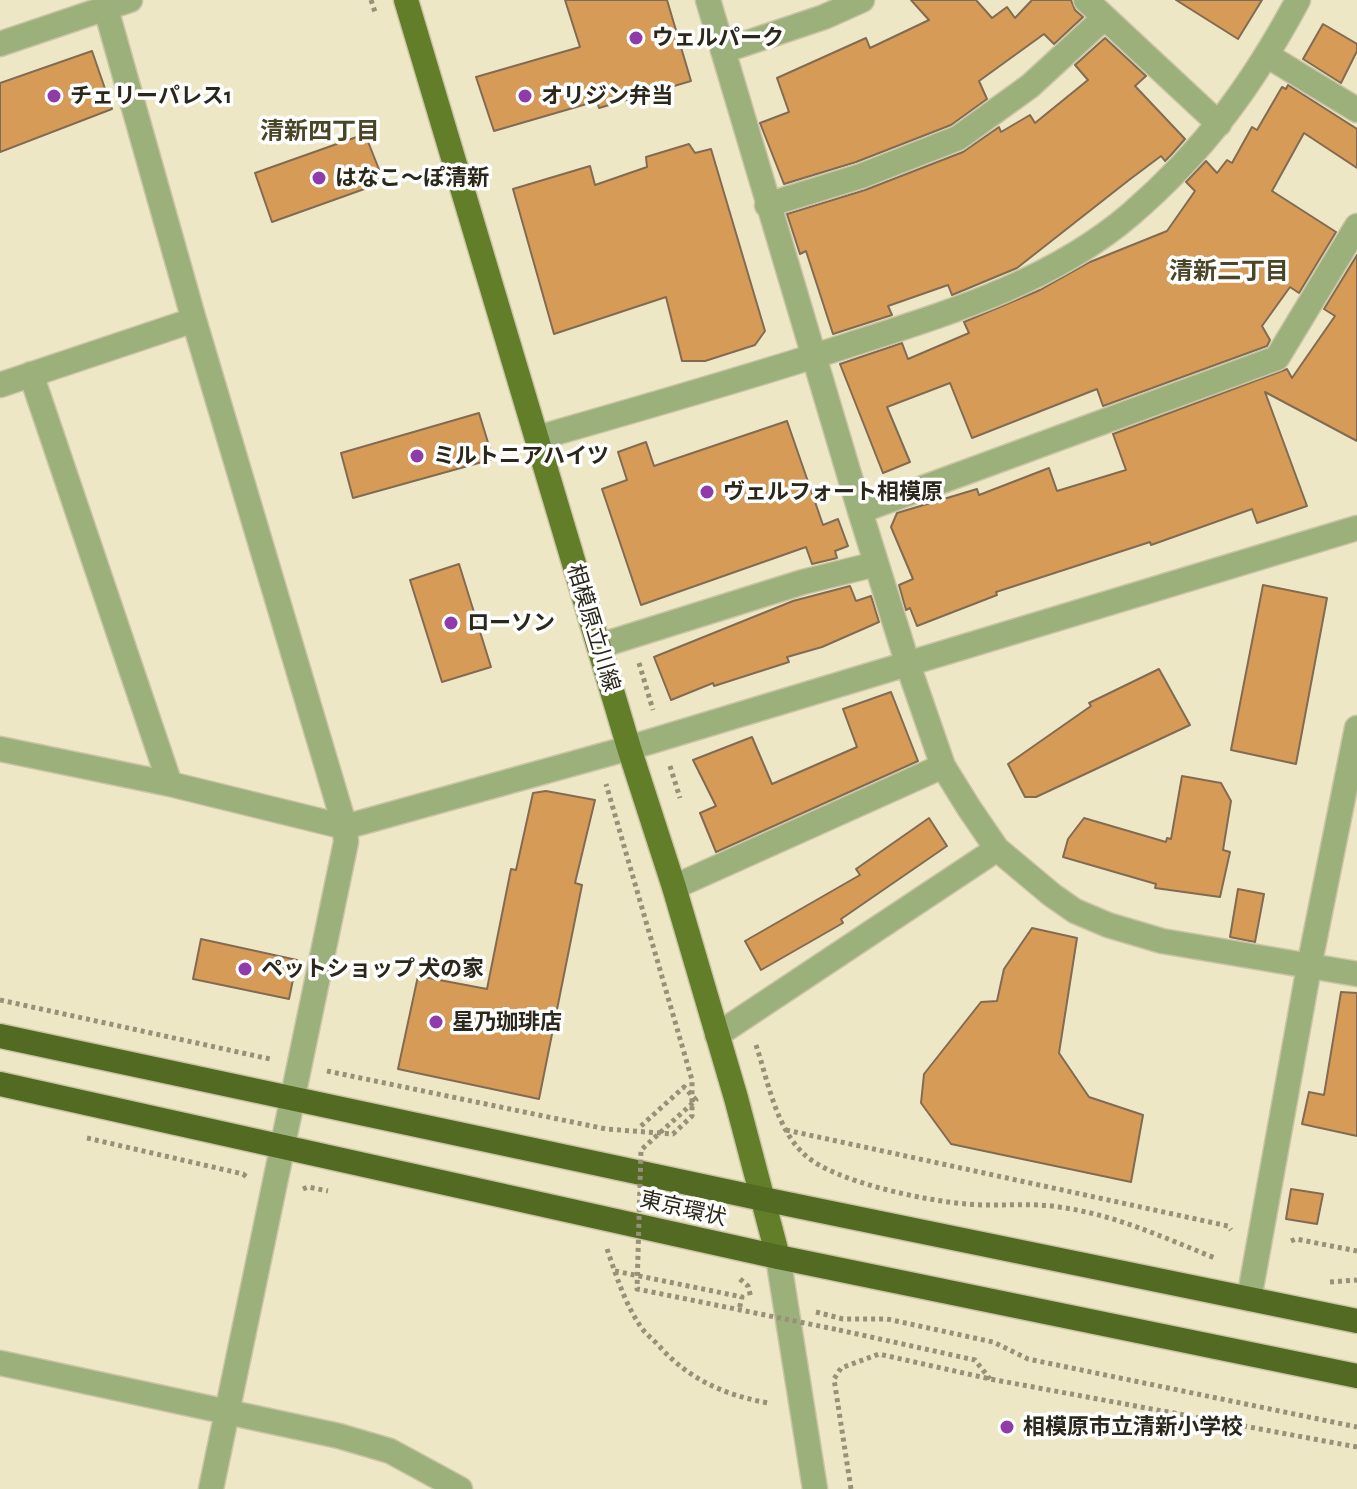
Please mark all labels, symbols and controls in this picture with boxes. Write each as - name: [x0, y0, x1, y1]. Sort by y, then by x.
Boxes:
- place label: ウェルパーク: [652, 25, 784, 51]
- marker: ウェルパーク: [627, 29, 645, 47]
- place label: チェリーパレス1: [70, 83, 232, 109]
- place label: オリジン弁当: [541, 83, 673, 109]
- marker: チェリーパレス1: [45, 87, 63, 105]
- marker: オリジン弁当: [516, 87, 534, 105]
- district label: 清新四丁目: [260, 118, 380, 146]
- place label: はなこ～ぽ清新: [335, 165, 489, 191]
- marker: はなこ～ぽ清新: [310, 169, 328, 187]
- district label: 清新二丁目: [1169, 258, 1289, 286]
- place label: ミルトニアハイツ: [433, 443, 609, 469]
- marker: ミルトニアハイツ: [408, 447, 426, 465]
- place label: ヴェルフォート相模原: [723, 479, 943, 505]
- marker: ヴェルフォート相模原: [698, 483, 716, 501]
- street label: 相模原立川線: [561, 561, 625, 695]
- place label: ローソン: [467, 610, 555, 636]
- marker: ローソン: [442, 614, 460, 632]
- place label: ペットショップ 犬の家: [261, 956, 484, 982]
- marker: ペットショップ 犬の家: [236, 960, 254, 978]
- place label: 星乃珈琲店: [452, 1009, 562, 1035]
- marker: 星乃珈琲店: [427, 1013, 445, 1031]
- street label: 東京環状: [637, 1186, 729, 1232]
- place label: 相模原市立清新小学校: [1023, 1414, 1243, 1440]
- marker: 相模原市立清新小学校: [998, 1418, 1016, 1436]

